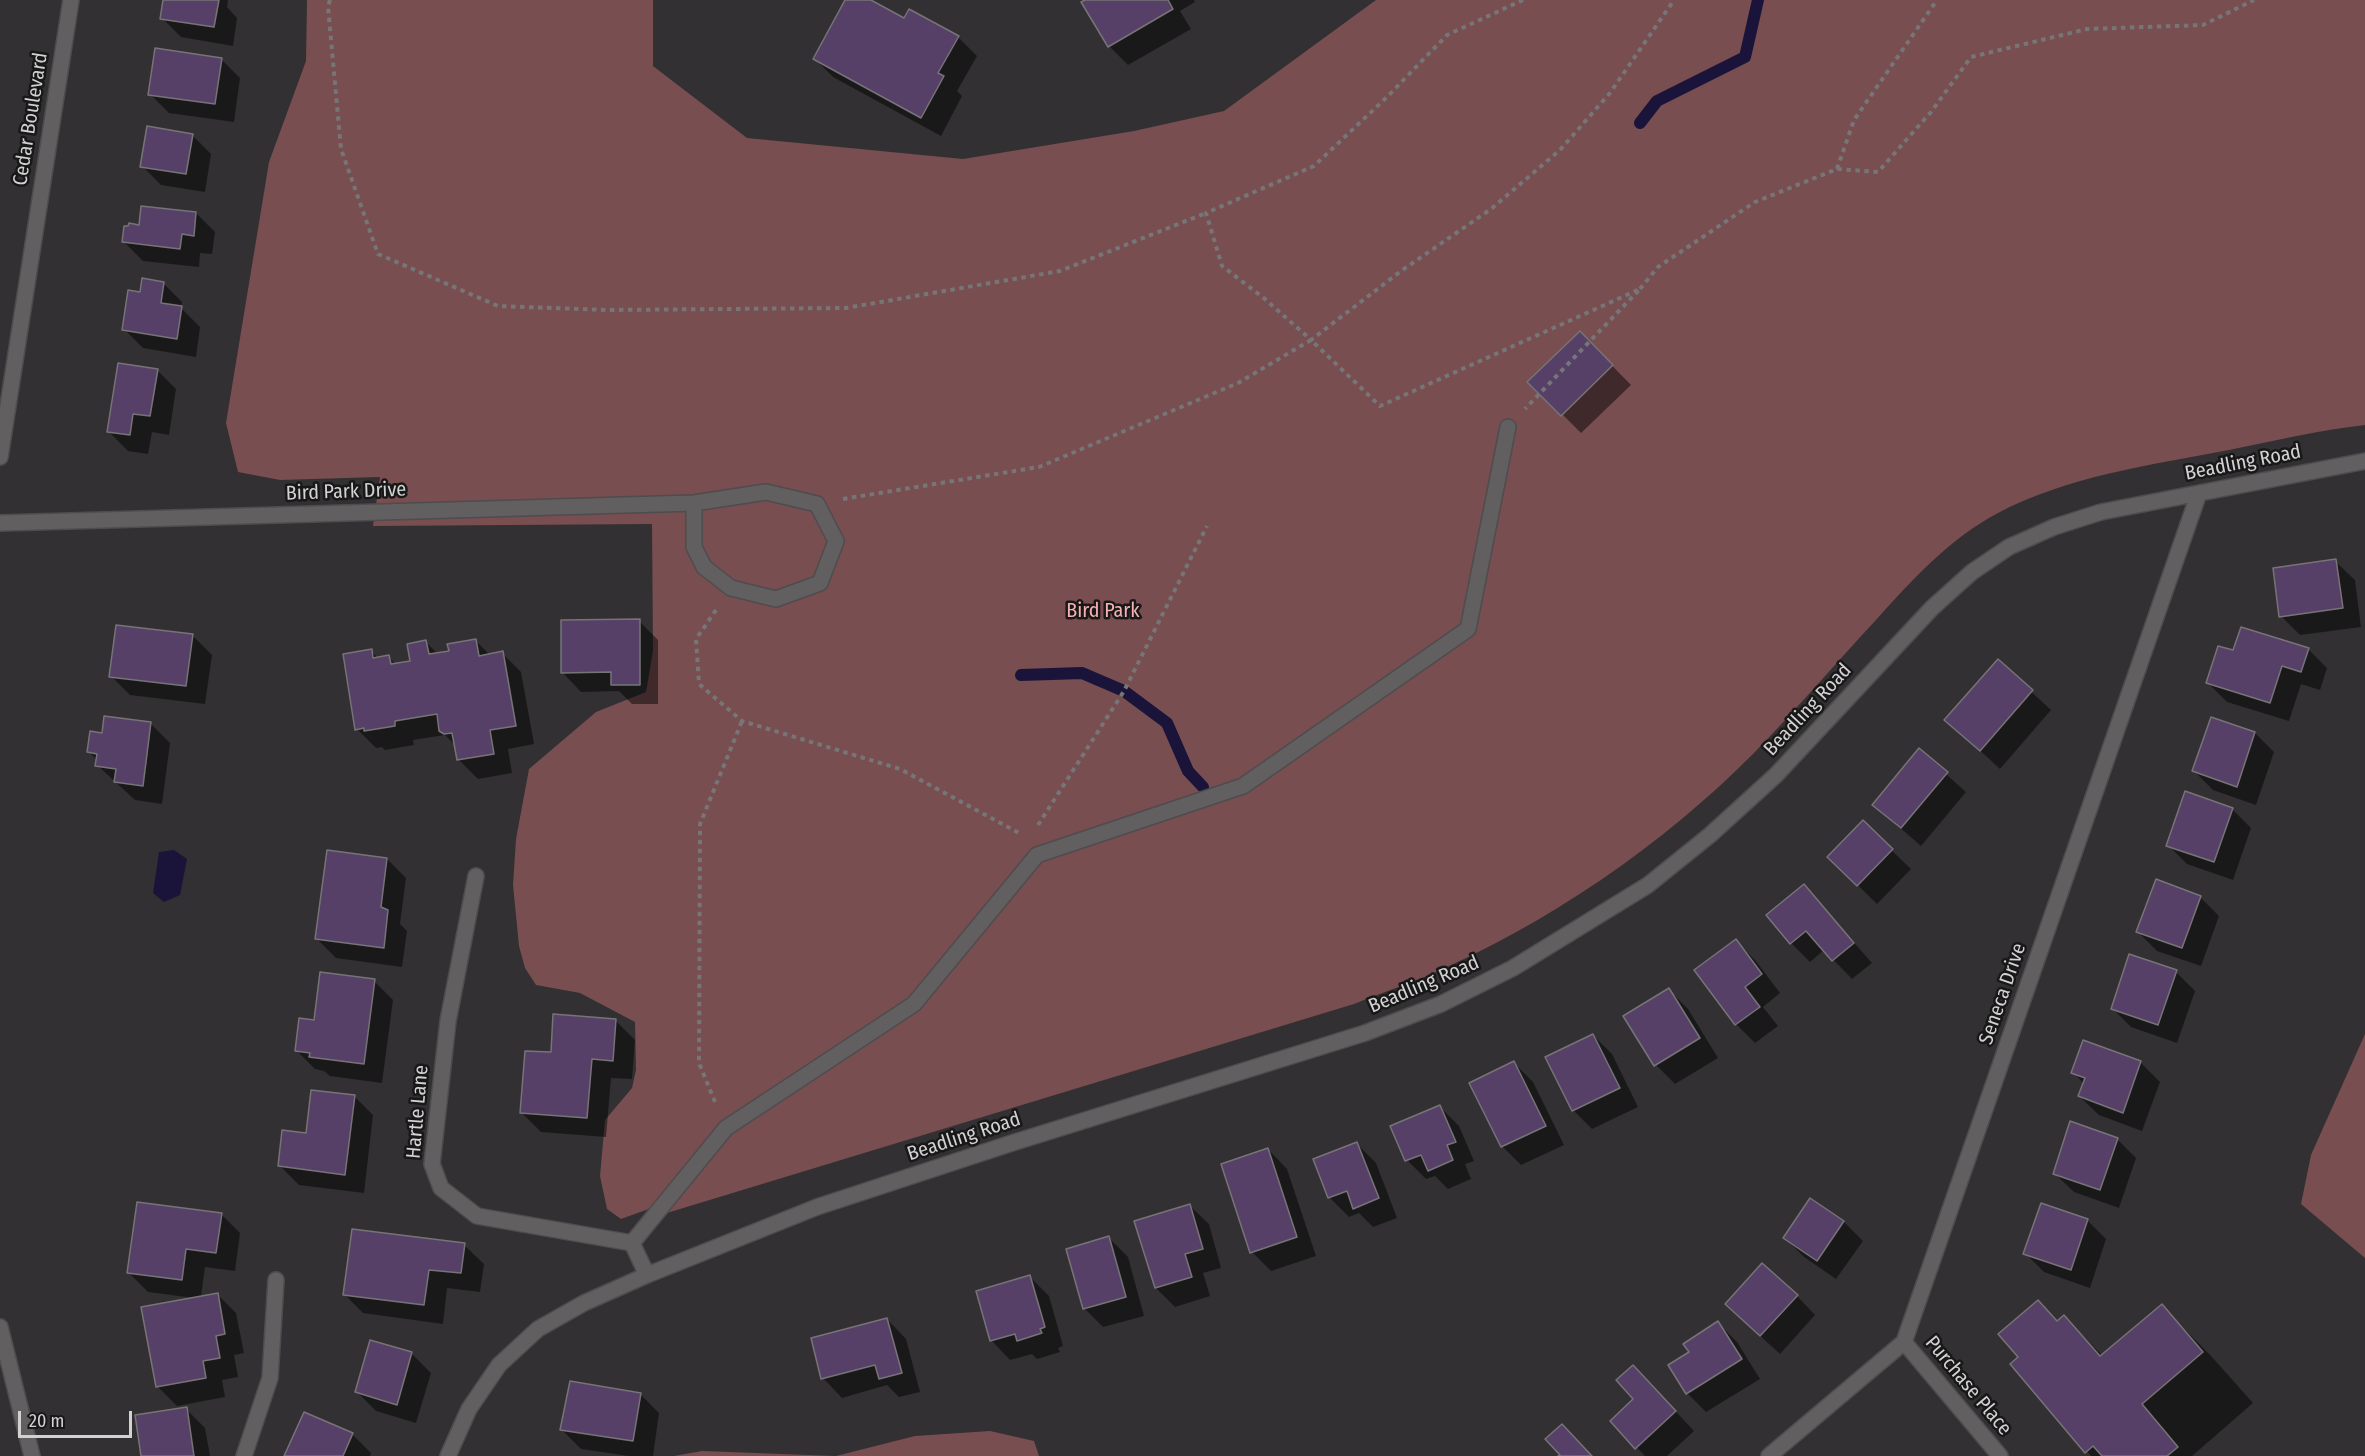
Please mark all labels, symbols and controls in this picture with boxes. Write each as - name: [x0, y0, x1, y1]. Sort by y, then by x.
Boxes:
- street label: Cedar Boulevard: [9, 51, 53, 187]
- street label: Beadling Road: [2183, 440, 2303, 486]
- street label: Bird Park Drive: [285, 478, 407, 506]
- park label: Bird Park: [1066, 599, 1140, 623]
- street label: Beadling Road: [1759, 659, 1857, 761]
- street label: Seneca Drive: [1974, 940, 2032, 1048]
- street label: Beadling Road: [1365, 951, 1483, 1019]
- street label: Hartle Lane: [402, 1064, 434, 1160]
- street label: Beadling Road: [904, 1107, 1024, 1167]
- street label: Purchase Place: [1920, 1332, 2016, 1440]
- scale bar: [21, 1399, 135, 1437]
- text: 20 m: [29, 1410, 64, 1432]

